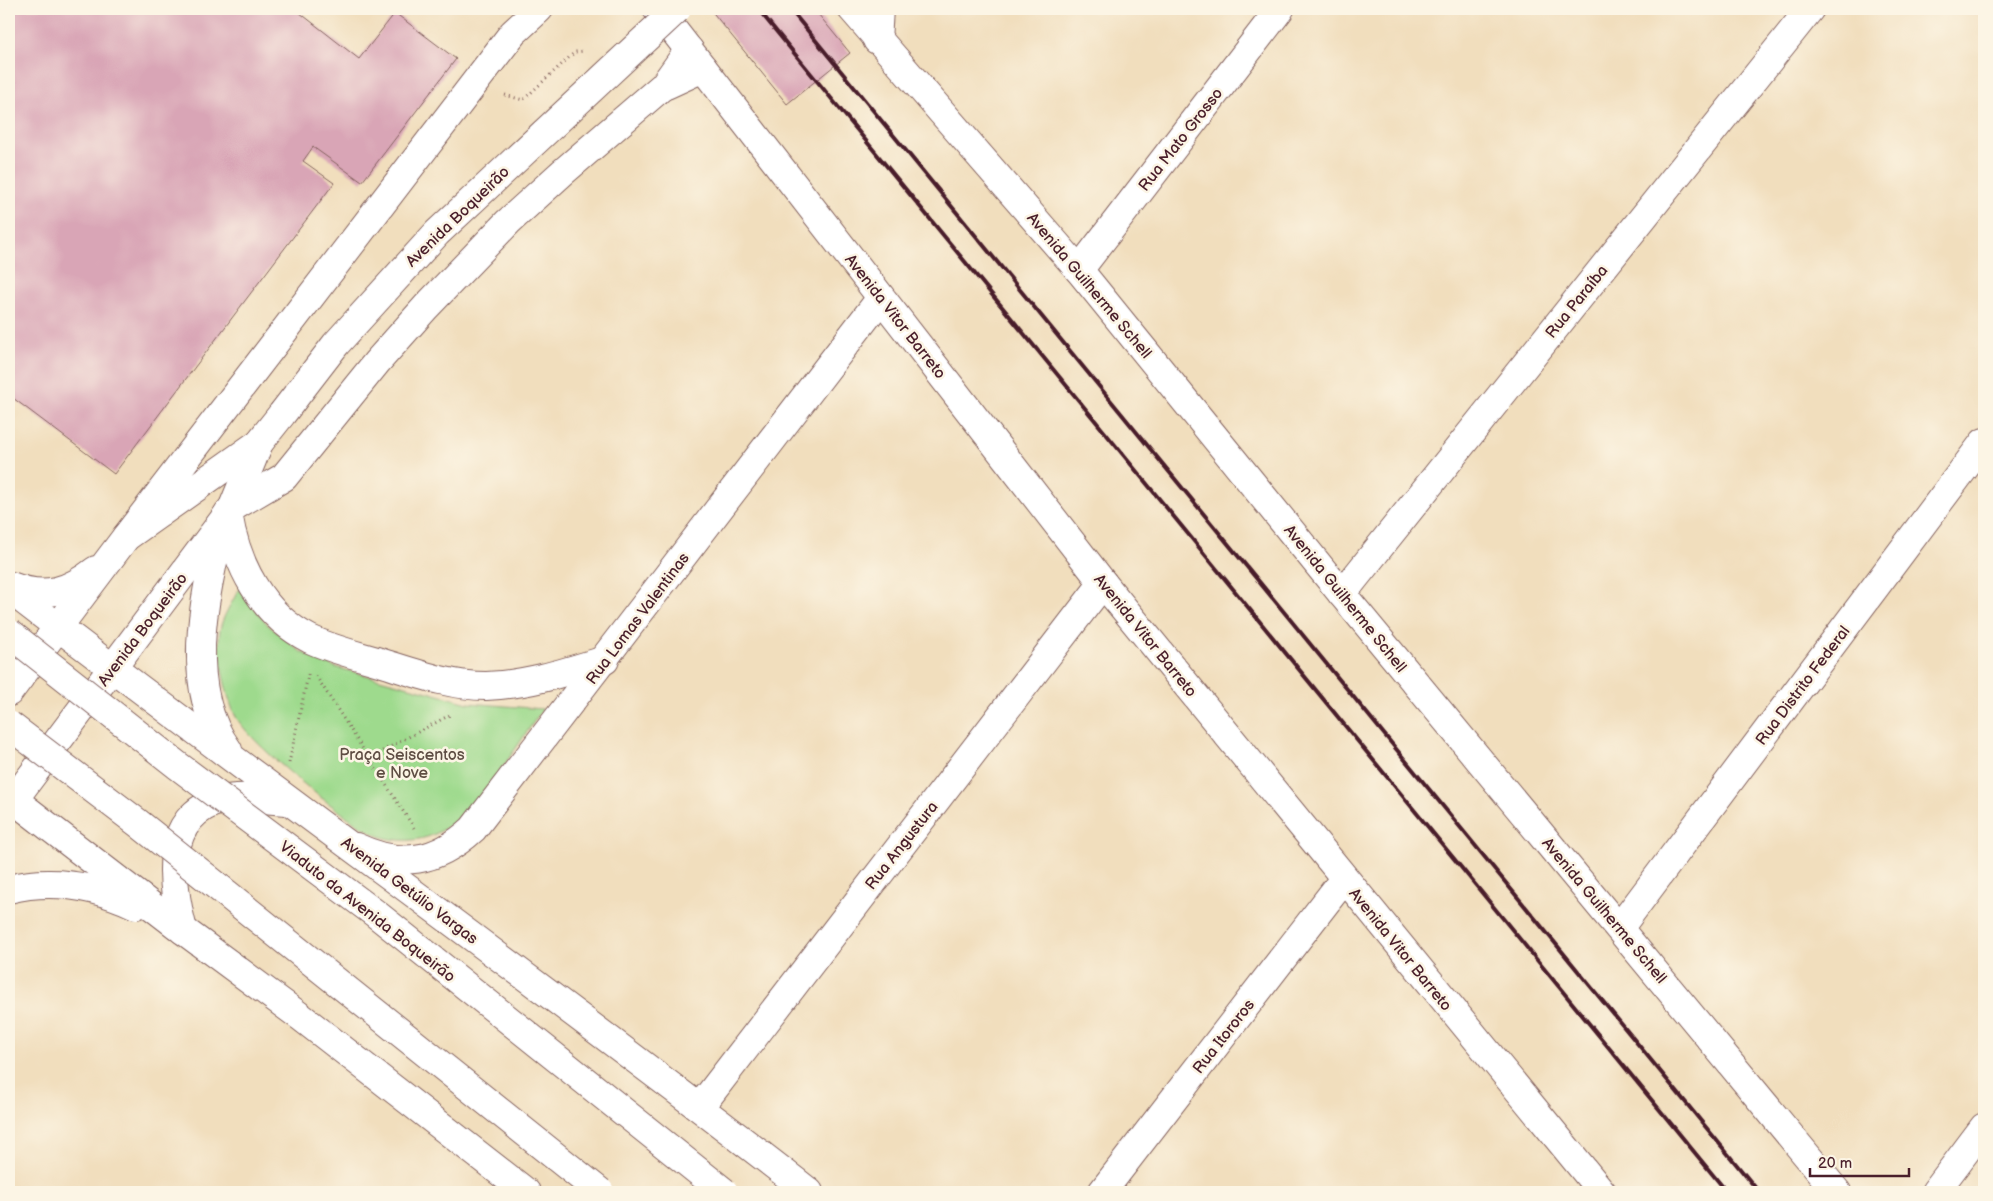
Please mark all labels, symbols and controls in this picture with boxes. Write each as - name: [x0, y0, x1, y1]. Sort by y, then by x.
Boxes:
- street label: Rua Mato Grosso: [1135, 84, 1227, 195]
- street label: Avenida Boqueirão: [402, 163, 514, 271]
- street label: Avenida Guilherme Schell: [1022, 209, 1155, 363]
- street label: Avenida Vitor Barreto: [840, 251, 949, 383]
- street label: Rua Paraíba: [1542, 262, 1612, 342]
- street label: Avenida Guilherme Schell: [1279, 521, 1410, 677]
- street label: Rua Lomas Valentinas: [583, 549, 694, 688]
- street label: Avenida Boqueirão: [94, 570, 192, 690]
- street label: Avenida Vitor Barreto: [1089, 571, 1200, 701]
- street label: Rua Distrito Federal: [1752, 622, 1854, 749]
- park label: Praça Seiscentos e Nove: [339, 746, 465, 783]
- street label: Rua Angustura: [862, 798, 943, 894]
- street label: Avenida Getúlio Vargas: [337, 834, 481, 949]
- street label: Avenida Guilherme Schell: [1537, 834, 1670, 988]
- street label: Viaduto da Avenida Boqueirão: [275, 838, 459, 987]
- street label: Avenida Vitor Barreto: [1344, 885, 1455, 1015]
- street label: Rua Itororos: [1189, 996, 1259, 1078]
- scale bar: [1810, 1146, 1909, 1178]
- text: 20 m: [1818, 1154, 1852, 1173]

